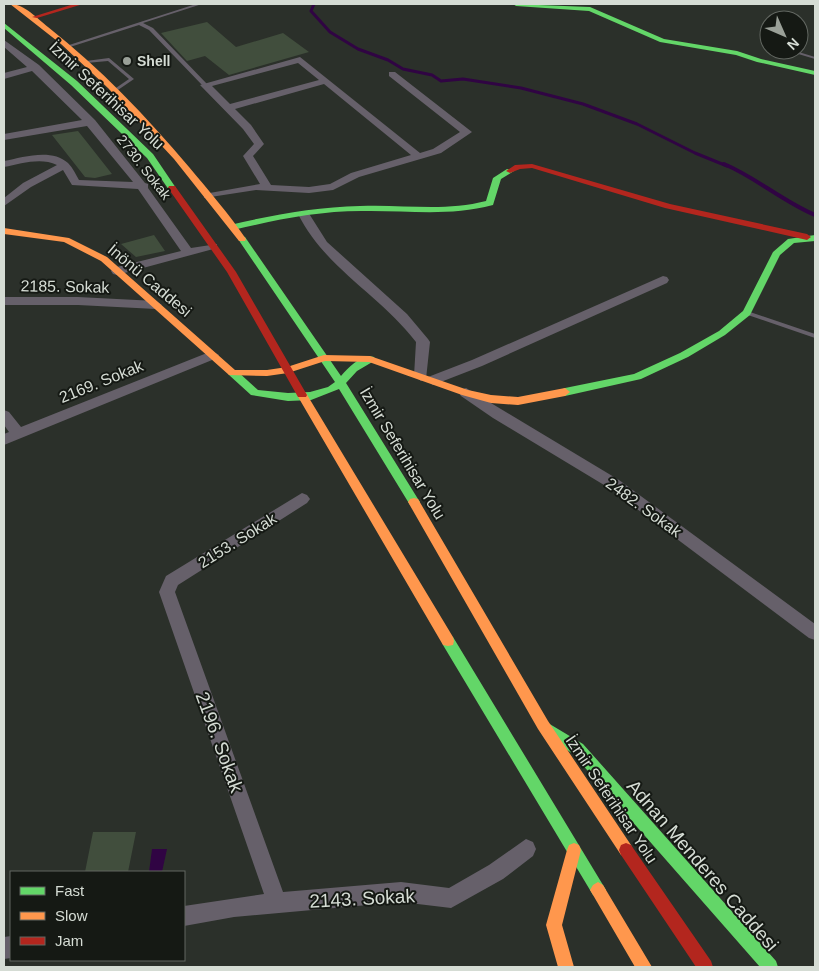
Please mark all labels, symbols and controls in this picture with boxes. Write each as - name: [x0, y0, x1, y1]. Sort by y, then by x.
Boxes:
- north arrow: [759, 10, 809, 60]
- text: N: [784, 35, 802, 53]
- street label: İzmir Seferihisar Yolu: [46, 37, 168, 153]
- place label: Shell: [137, 53, 170, 69]
- marker: Shell: [121, 55, 133, 67]
- street label: 2730. Sokak: [114, 131, 175, 203]
- street label: İnönü Caddesi: [105, 240, 195, 320]
- street label: 2185. Sokak: [20, 277, 111, 296]
- street label: 2169. Sokak: [57, 357, 147, 406]
- street label: İzmir Seferihisar Yolu: [357, 384, 449, 522]
- street label: 2482. Sokak: [603, 474, 685, 541]
- street label: 2153. Sokak: [195, 509, 280, 571]
- street label: 2196. Sokak: [192, 689, 248, 796]
- street label: İzmir Seferihisar Yolu: [563, 732, 661, 866]
- street label: Adnan Menderes Caddesi: [623, 776, 783, 955]
- legend: [10, 871, 185, 961]
- text: Fast: [55, 882, 85, 899]
- street label: 2143. Sokak: [309, 885, 416, 912]
- text: Slow: [55, 907, 88, 924]
- text: Jam: [55, 932, 83, 949]

